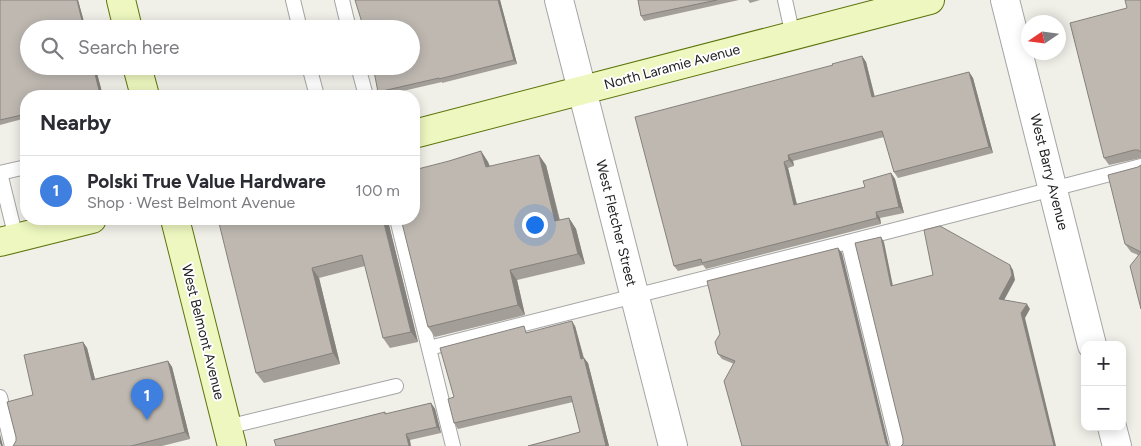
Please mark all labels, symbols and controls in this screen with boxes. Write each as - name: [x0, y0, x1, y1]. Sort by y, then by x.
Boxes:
- north arrow: [1021, 15, 1066, 60]
- search box: [20, 20, 420, 75]
- icon: search: [38, 34, 66, 62]
- text: Search here: [78, 36, 180, 59]
- street label: North Laramie Avenue: [602, 41, 742, 93]
- text: Nearby: [40, 110, 111, 135]
- street label: West Barry Avenue: [1026, 112, 1072, 232]
- street label: West Fletcher Street: [592, 158, 640, 288]
- text: Polski True Value Hardware: [87, 170, 326, 193]
- text: 1: [53, 181, 59, 200]
- text: 100 m: [355, 181, 400, 200]
- text: Shop · West Belmont Avenue: [87, 193, 295, 212]
- your location: [522, 212, 548, 238]
- street label: West Belmont Avenue: [178, 263, 228, 402]
- map controls: [1081, 341, 1126, 431]
- button: +: [1081, 341, 1126, 386]
- pin: 1: [131, 379, 163, 420]
- button: −: [1081, 386, 1126, 431]

